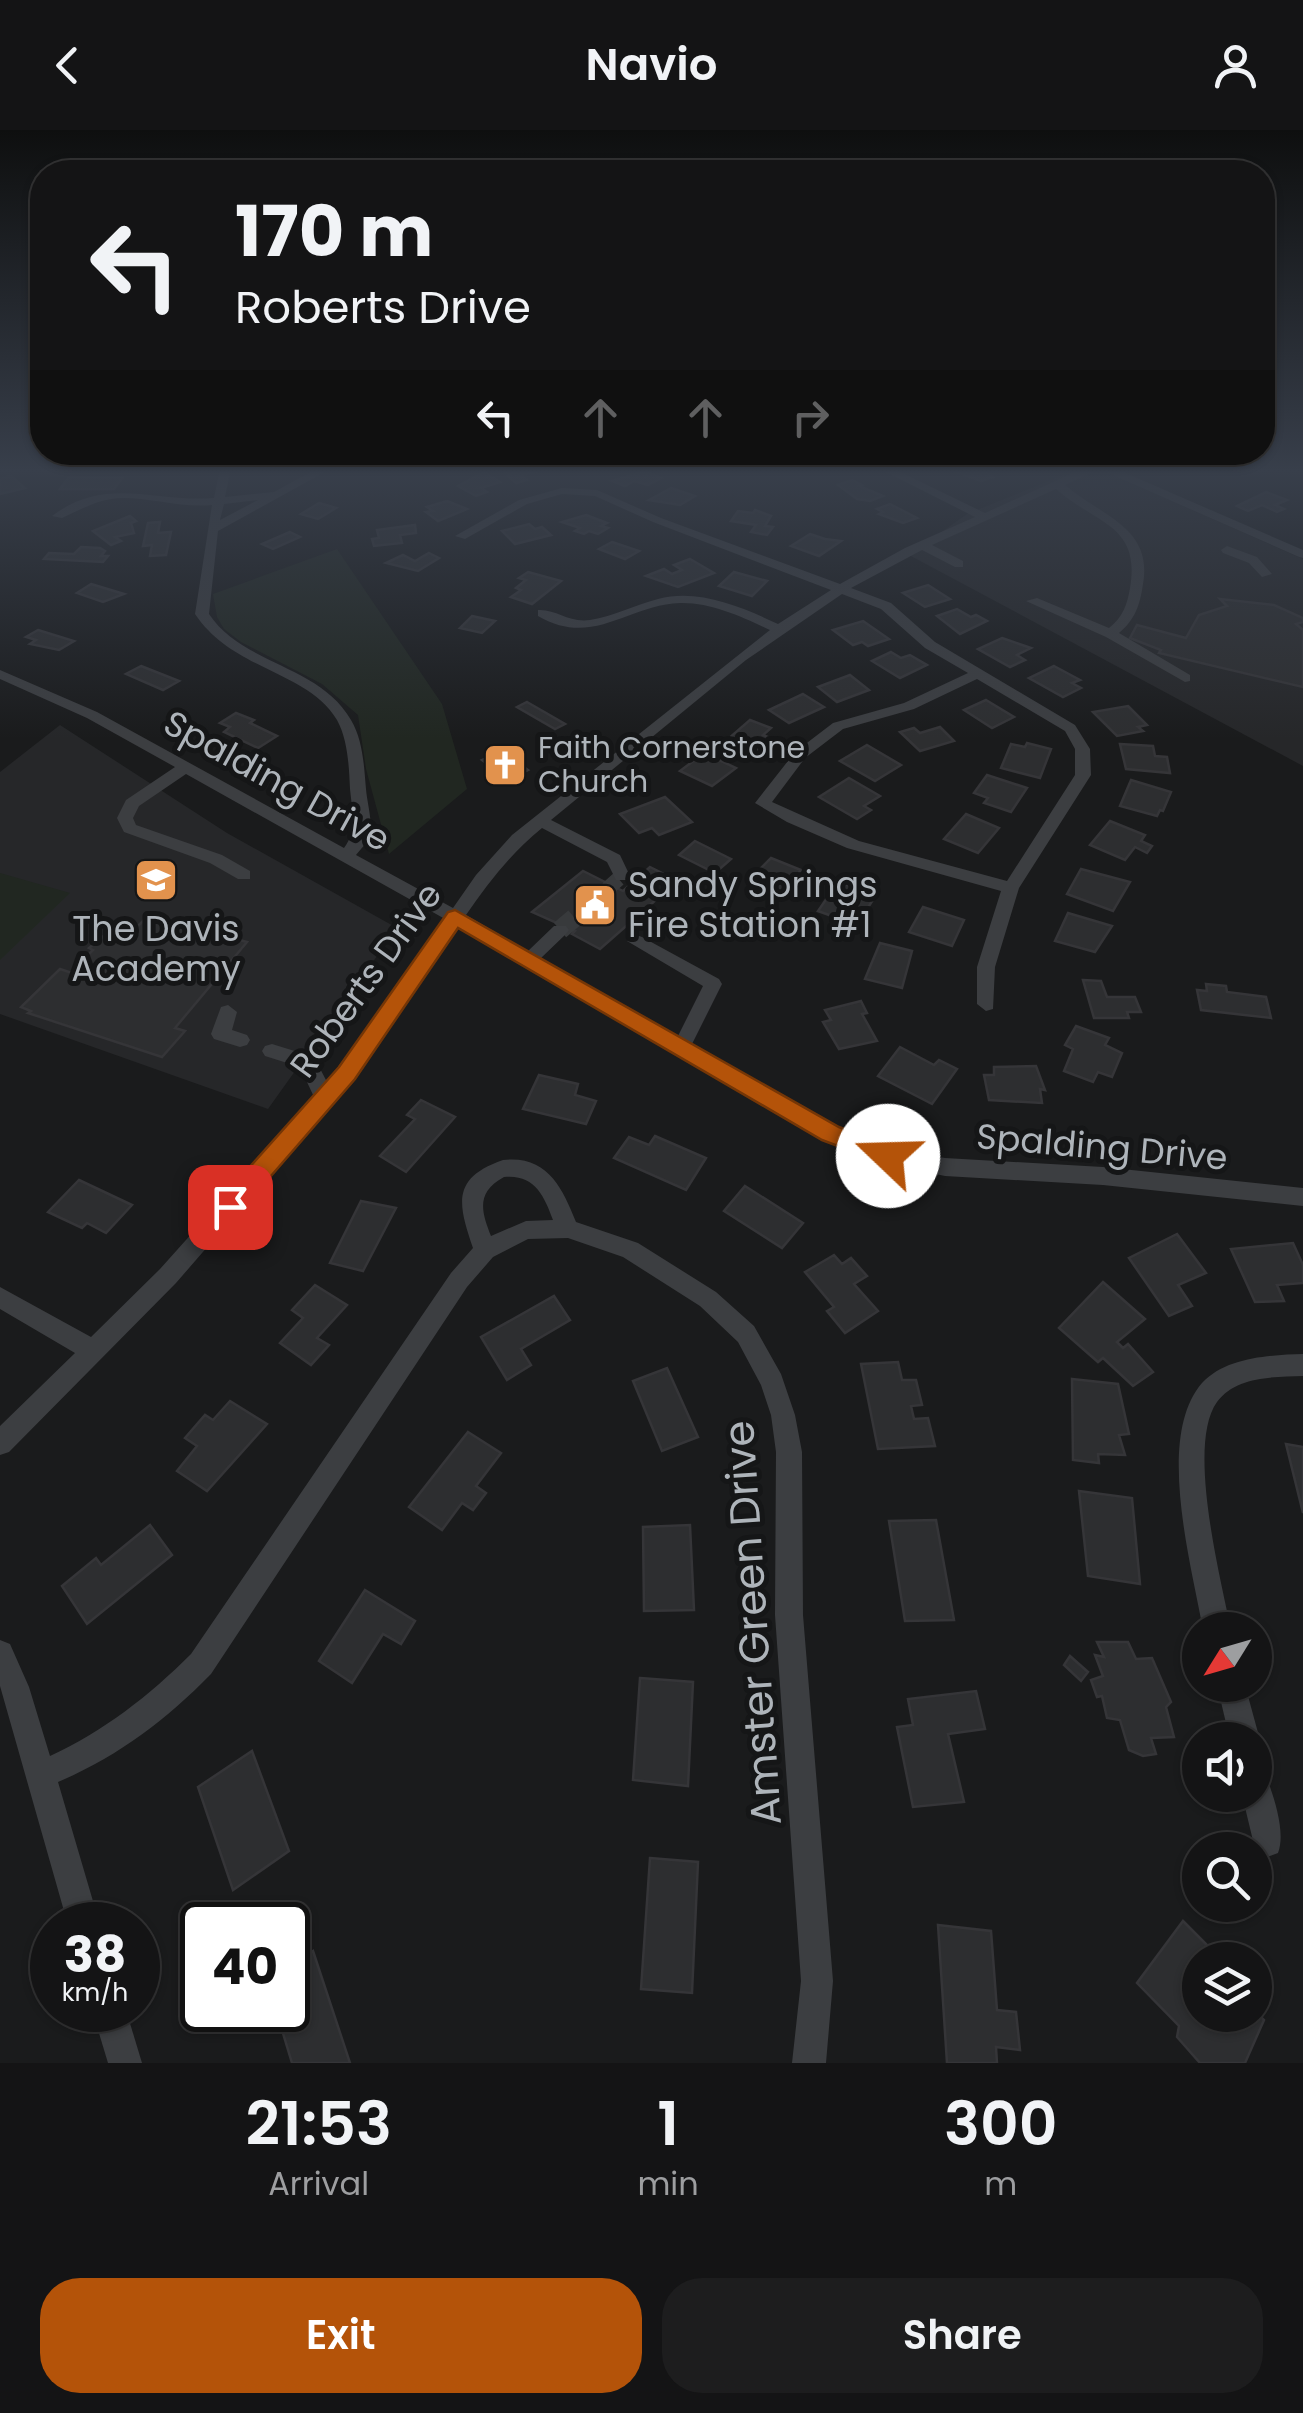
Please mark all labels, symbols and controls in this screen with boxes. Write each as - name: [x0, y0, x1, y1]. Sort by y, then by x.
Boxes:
- text: Navio: [586, 33, 717, 96]
- icon: back: [40, 38, 95, 93]
- icon: person: [1208, 38, 1263, 93]
- text: 170 m: [235, 182, 433, 281]
- icon: left: [70, 200, 200, 330]
- text: Roberts Drive: [235, 276, 531, 339]
- icon: left: [468, 390, 523, 445]
- icon: ahead: [573, 390, 628, 445]
- icon: ahead: [678, 390, 733, 445]
- icon: right: [783, 390, 838, 445]
- street label: Spalding Drive: [155, 698, 399, 863]
- place label: Faith Cornerstone Church: [538, 726, 805, 803]
- church icon: Faith Cornerstone Church: [482, 742, 528, 788]
- school or university icon: The Davis Academy: [133, 857, 179, 903]
- place label: Sandy Springs Fire Station #1: [628, 860, 878, 949]
- street label: Roberts Drive: [278, 872, 453, 1087]
- public building icon: Sandy Springs Fire Station #1: [572, 882, 618, 928]
- place label: The Davis Academy: [71, 904, 241, 993]
- position arrow: [836, 1104, 940, 1208]
- street label: Spalding Drive: [974, 1111, 1230, 1182]
- pin: [188, 1165, 273, 1250]
- icon: arrive: [203, 1180, 258, 1235]
- street label: Amster Green Drive: [709, 1419, 796, 1827]
- north arrow: [1182, 1612, 1272, 1702]
- map controls: [1182, 1612, 1272, 2032]
- button: sound: [1182, 1722, 1272, 1812]
- button: search: [1182, 1832, 1272, 1922]
- speed limit sign: 40: [180, 1902, 310, 2032]
- text: 38: [64, 1919, 126, 1990]
- button: layers: [1182, 1942, 1272, 2032]
- text: km/h: [62, 1975, 128, 2010]
- text: 21:53: [245, 2082, 392, 2166]
- text: 1: [657, 2082, 679, 2166]
- text: 300: [944, 2082, 1058, 2166]
- text: Arrival: [268, 2161, 369, 2206]
- text: min: [637, 2161, 699, 2206]
- text: m: [984, 2161, 1017, 2206]
- button: Exit: [40, 2278, 642, 2393]
- button: Share: [662, 2278, 1263, 2393]

